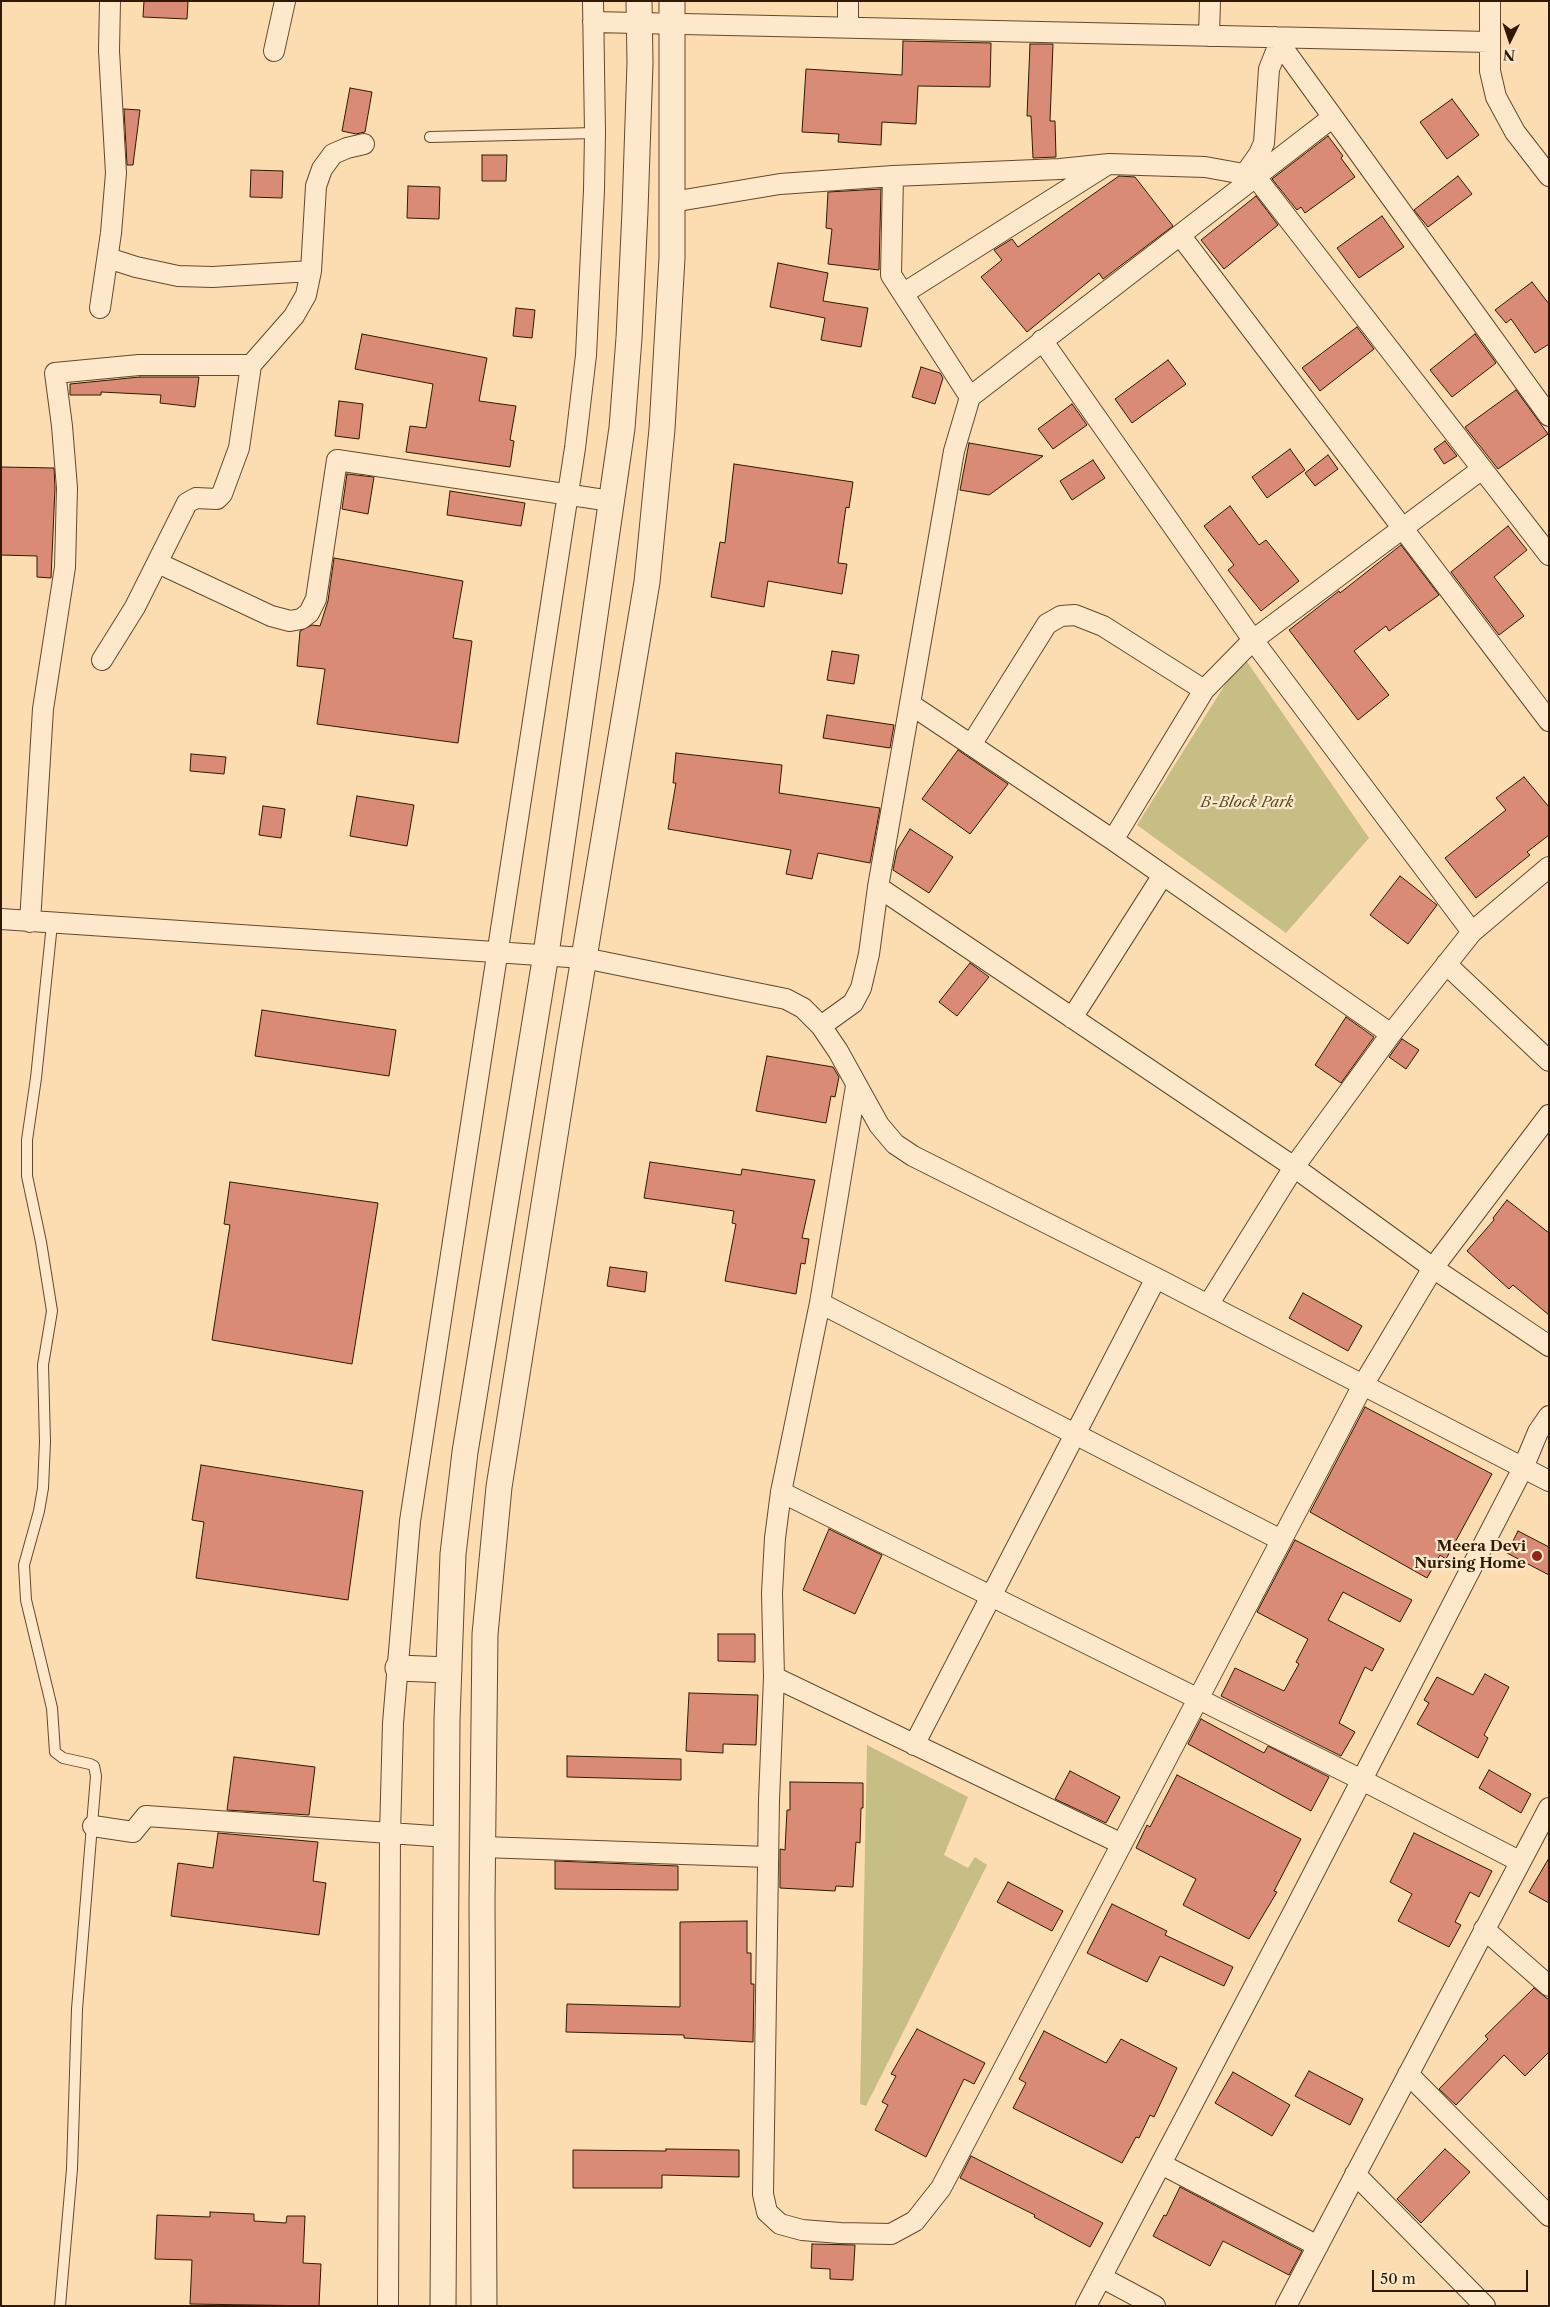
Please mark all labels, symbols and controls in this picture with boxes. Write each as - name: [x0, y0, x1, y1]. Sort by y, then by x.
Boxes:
- north arrow: [1485, 15, 1535, 65]
- text: N: [1502, 46, 1516, 64]
- park label: B-Block Park: [1200, 794, 1294, 812]
- place label: Meera Devi Nursing Home: [1414, 1538, 1526, 1573]
- marker: Meera Devi Nursing Home: [1530, 1549, 1544, 1563]
- scale bar: [1375, 2260, 1531, 2292]
- text: 50 m: [1380, 2269, 1416, 2288]

